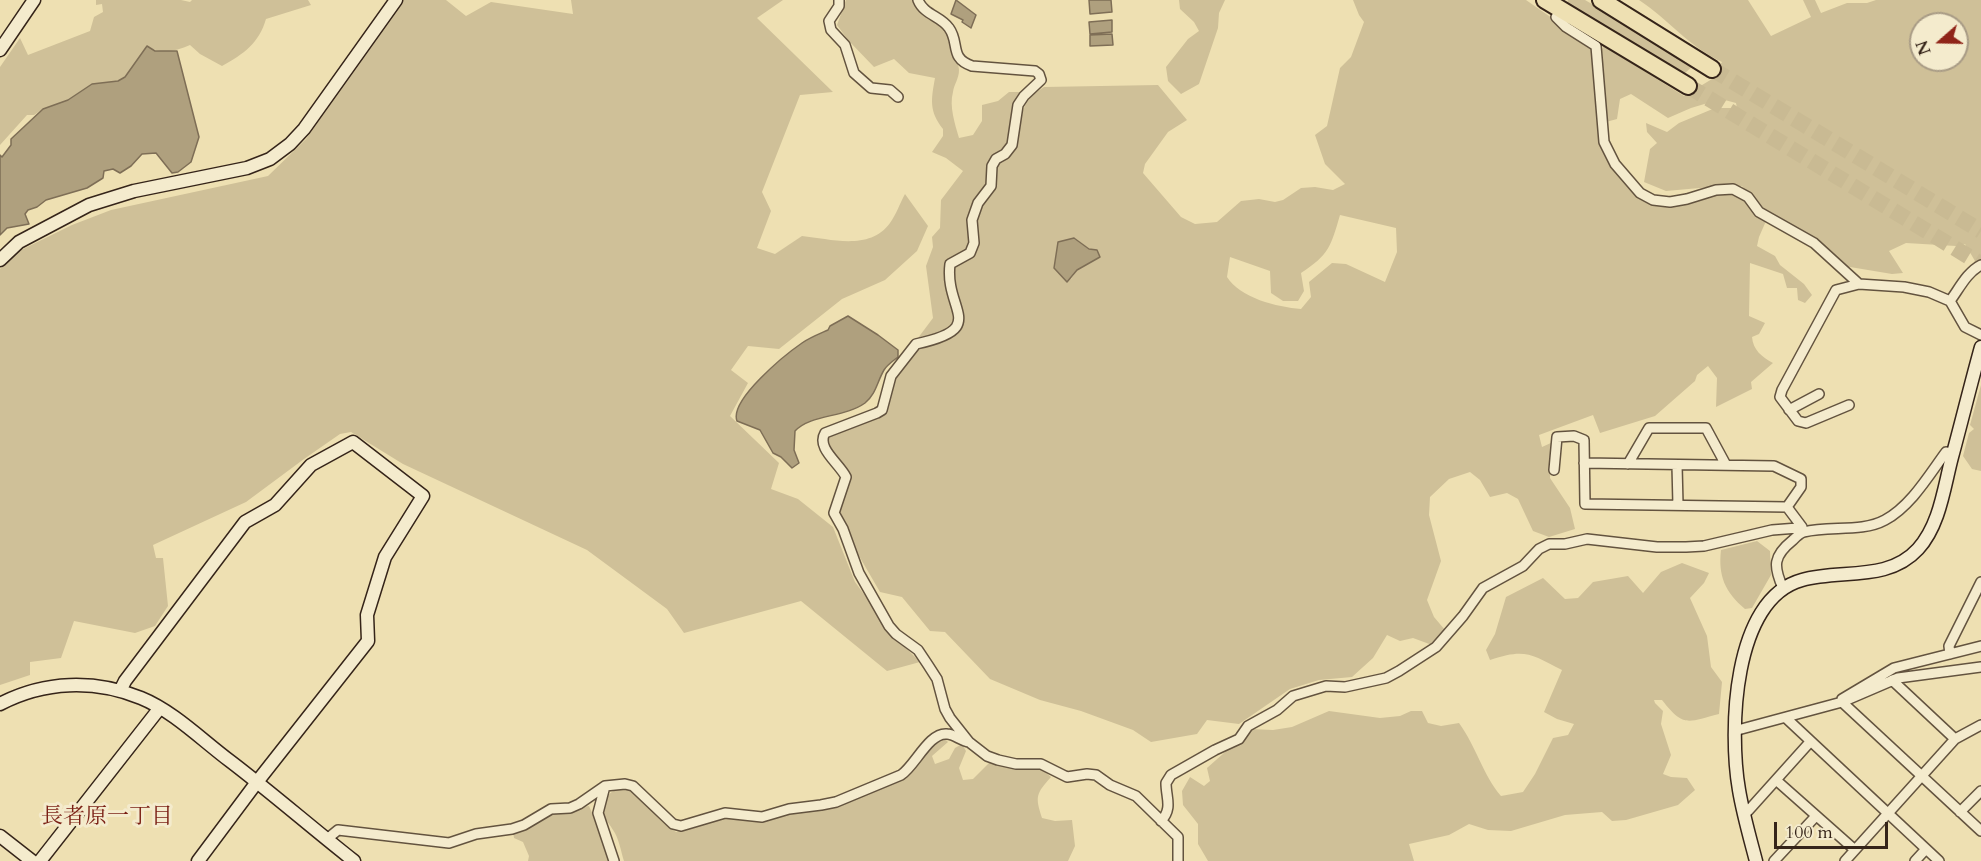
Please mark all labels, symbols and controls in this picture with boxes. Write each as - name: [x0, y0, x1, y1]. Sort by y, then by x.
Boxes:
- north arrow: [1909, 12, 1969, 72]
- text: N: [1911, 37, 1937, 58]
- district label: 長者原一丁目: [41, 805, 173, 831]
- scale bar: [1777, 810, 1891, 848]
- text: 100 m: [1785, 820, 1833, 845]

